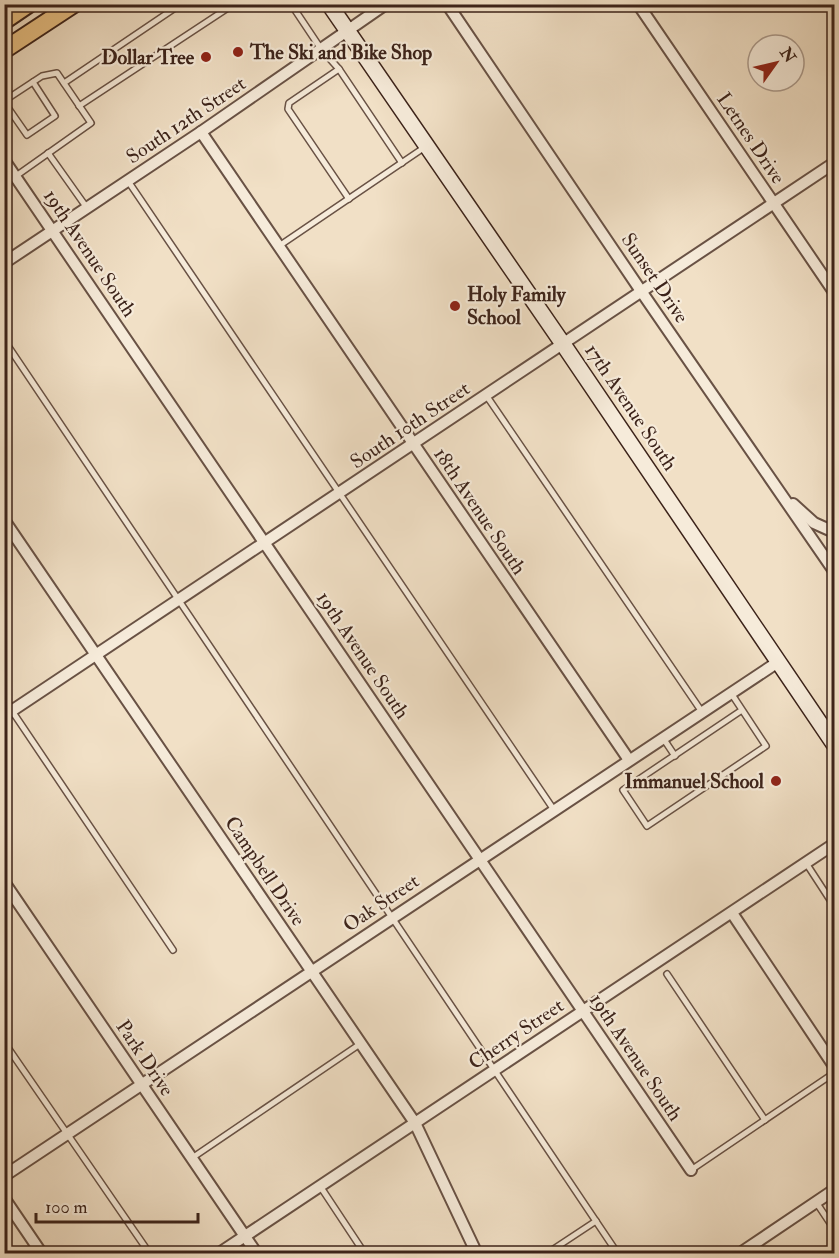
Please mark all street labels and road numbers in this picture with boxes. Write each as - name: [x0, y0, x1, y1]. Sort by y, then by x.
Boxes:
- street label: South 12th Street: [121, 71, 251, 169]
- street label: Letnes Drive: [711, 88, 791, 188]
- street label: 19th Avenue South: [38, 184, 142, 322]
- street label: Sunset Drive: [616, 228, 694, 328]
- street label: 17th Avenue South: [579, 339, 683, 476]
- street label: South 10th Street: [345, 376, 475, 474]
- street label: 18th Avenue South: [428, 443, 532, 580]
- street label: 19th Avenue South: [311, 586, 415, 724]
- street label: Campbell Drive: [218, 811, 311, 931]
- street label: Oak Street: [338, 868, 424, 938]
- street label: 19th Avenue South: [584, 988, 688, 1126]
- street label: Cherry Street: [464, 993, 569, 1075]
- street label: Park Drive: [110, 1015, 180, 1101]

